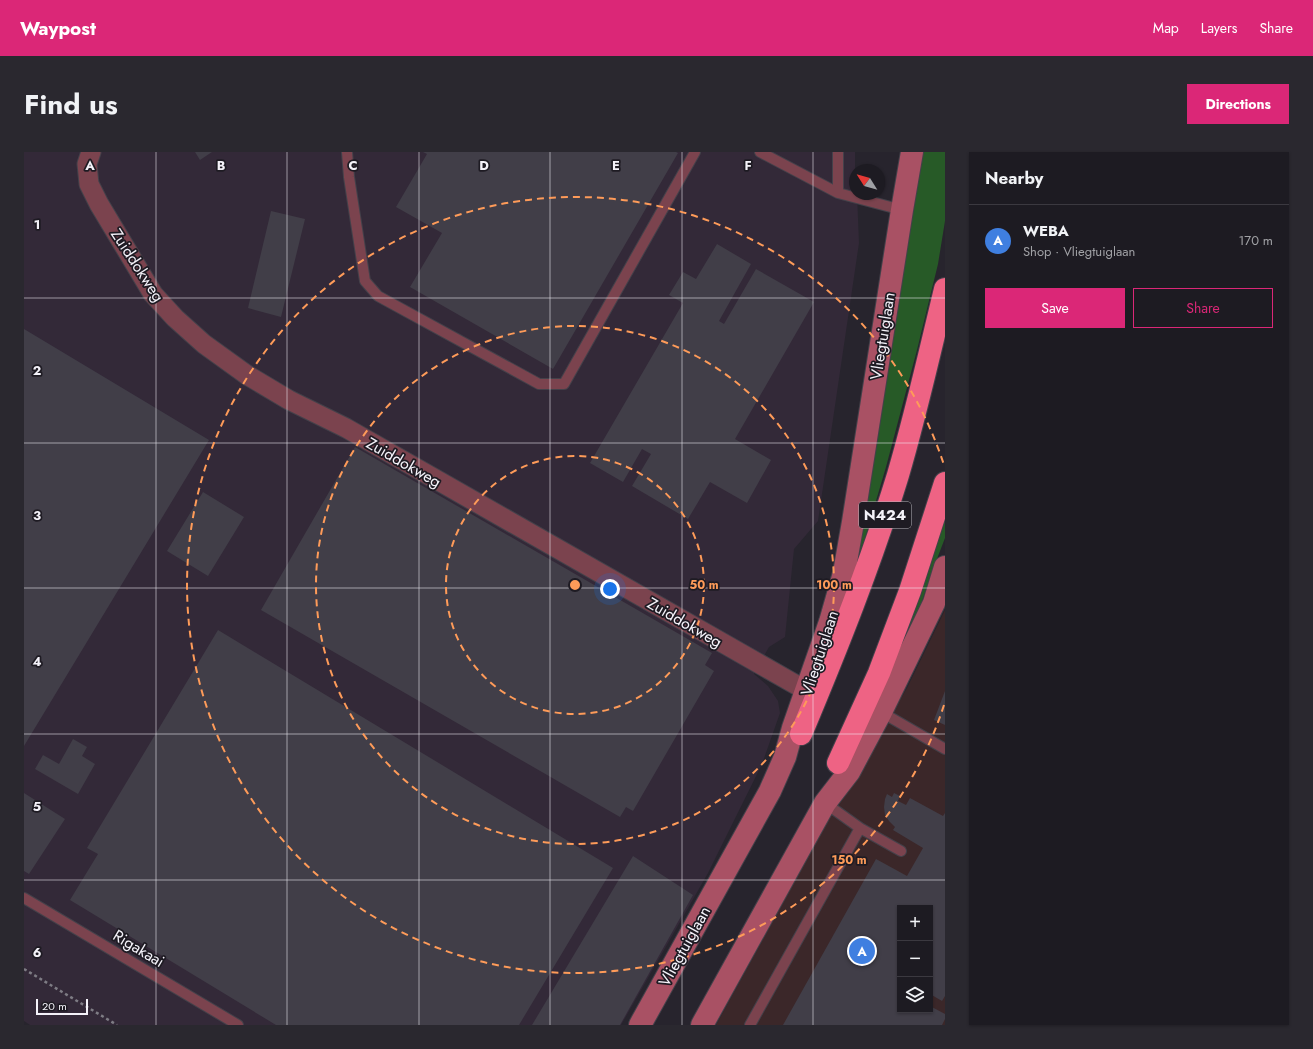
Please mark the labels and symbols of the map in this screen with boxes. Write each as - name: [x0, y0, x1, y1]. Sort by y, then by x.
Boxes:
- text: A: [84, 156, 95, 175]
- text: B: [217, 156, 226, 175]
- text: C: [348, 156, 358, 175]
- text: D: [479, 156, 489, 175]
- text: E: [612, 156, 620, 175]
- text: F: [744, 156, 752, 175]
- north arrow: [849, 164, 885, 200]
- text: 1: [34, 215, 40, 234]
- street label: Zuiddokweg: [105, 224, 170, 306]
- street label: Vliegtuiglaan: [864, 290, 901, 382]
- text: 2: [33, 361, 41, 380]
- street label: Zuiddokweg: [362, 432, 445, 493]
- road number: N424: [859, 502, 911, 528]
- text: 3: [33, 506, 41, 525]
- text: 50 m: [689, 576, 719, 594]
- text: 100 m: [816, 576, 852, 594]
- centre of rings: [568, 578, 582, 592]
- your location: [600, 579, 620, 599]
- street label: Zuiddokweg: [643, 592, 726, 653]
- street label: Vliegtuiglaan: [795, 607, 844, 699]
- text: 4: [32, 652, 42, 671]
- text: 5: [33, 797, 41, 816]
- text: 150 m: [831, 851, 867, 869]
- street label: Vliegtuiglaan: [653, 902, 716, 991]
- street label: Rigakaai: [109, 924, 169, 973]
- pin: A: [849, 936, 875, 966]
- text: 6: [33, 943, 42, 962]
- scale bar: [36, 997, 88, 1016]

